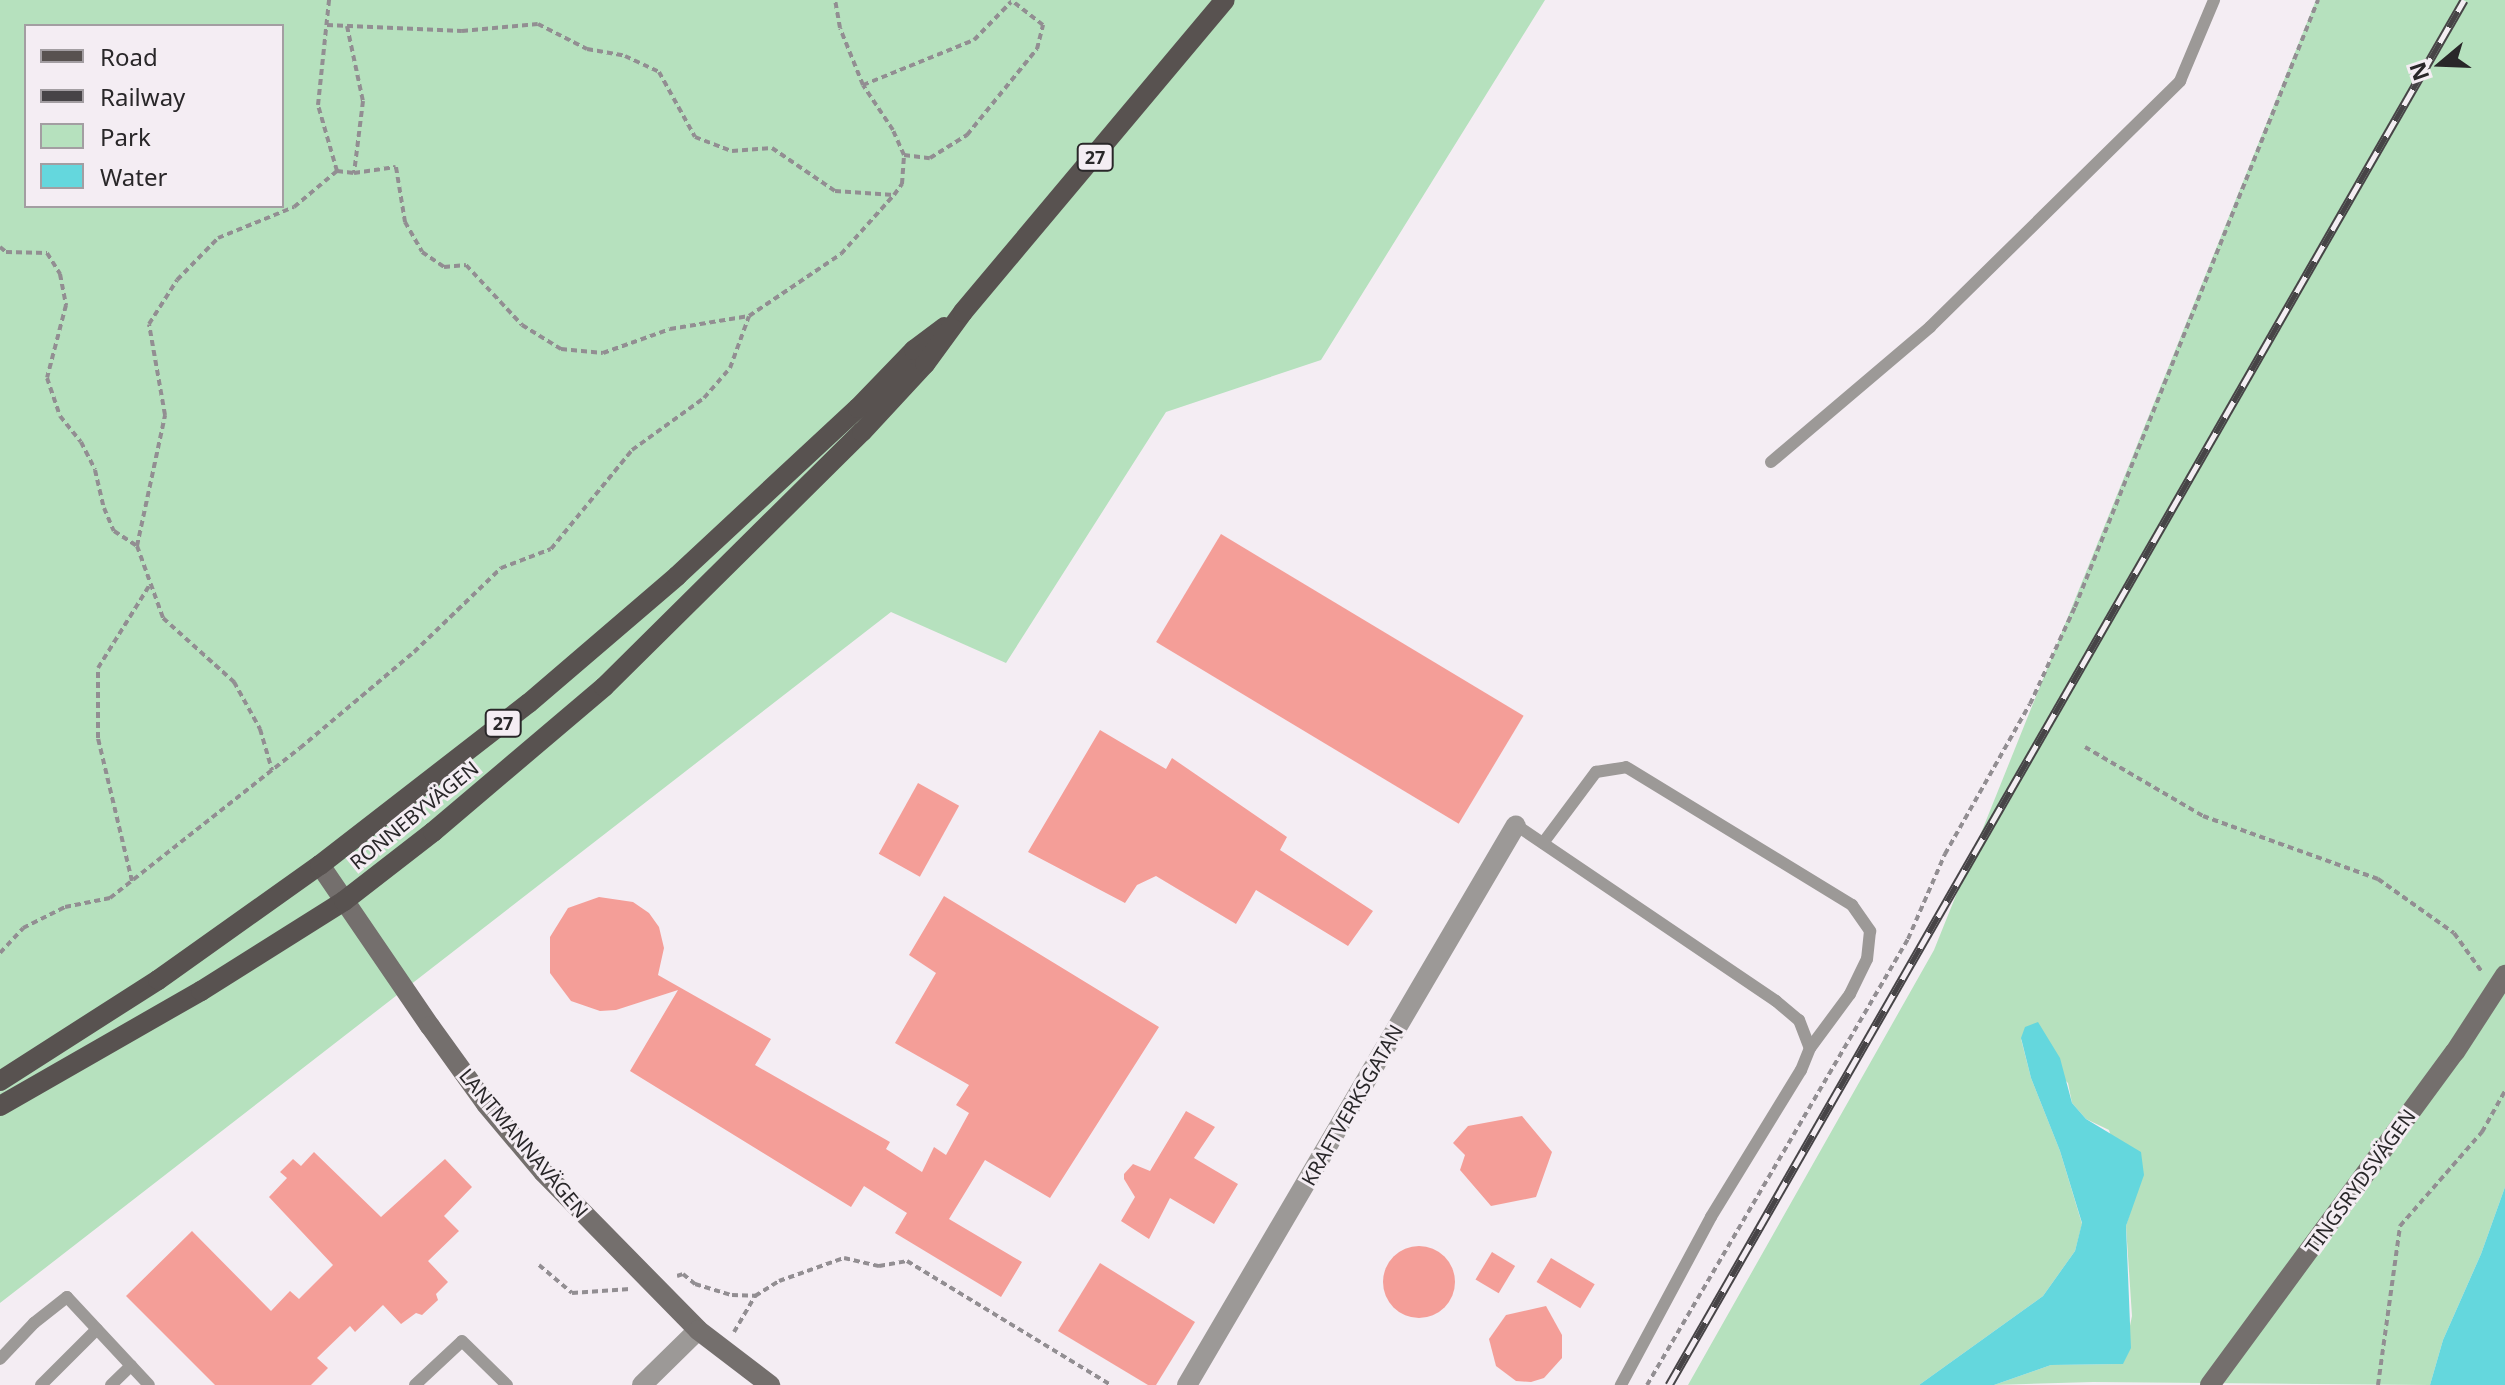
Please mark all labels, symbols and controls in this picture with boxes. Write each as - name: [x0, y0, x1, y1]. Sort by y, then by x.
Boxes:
- legend: [24, 24, 284, 208]
- north arrow: [2401, 24, 2481, 104]
- text: Road: [100, 40, 158, 73]
- text: N: [2401, 58, 2435, 85]
- text: Railway: [100, 80, 185, 113]
- text: Park: [100, 120, 151, 153]
- road number: 27: [1075, 143, 1115, 171]
- text: Water: [100, 160, 167, 193]
- road number: 27: [483, 709, 523, 737]
- street label: RONNEBYVÄGEN: [345, 756, 483, 874]
- street label: KRAFTVERKSGATAN: [1296, 1020, 1408, 1190]
- street label: LANTMANNAVÄGEN: [455, 1064, 593, 1222]
- street label: TINGSRYDSVÄGEN: [2300, 1104, 2420, 1258]

